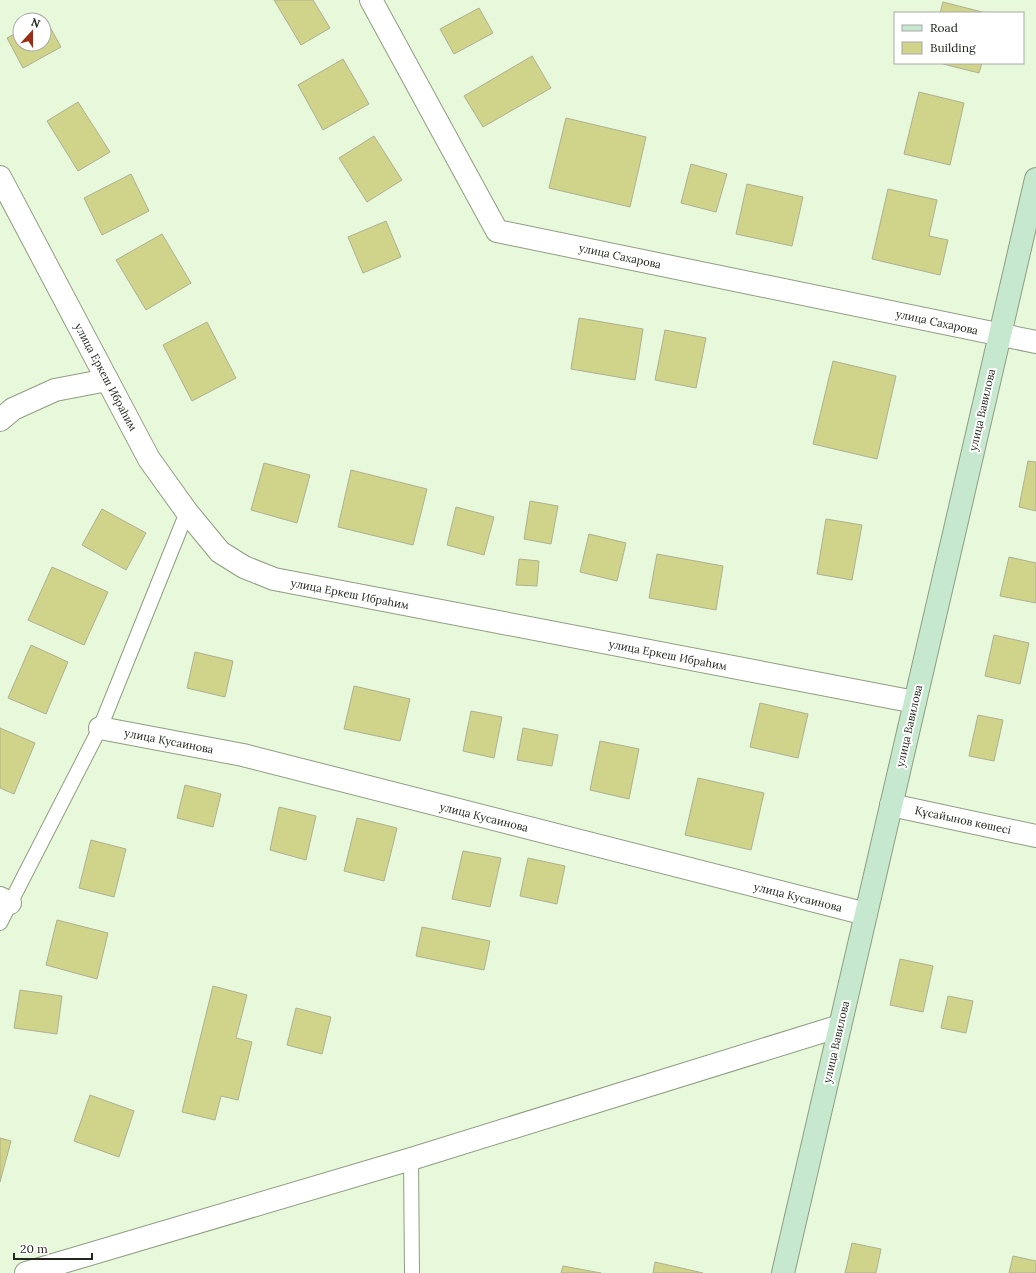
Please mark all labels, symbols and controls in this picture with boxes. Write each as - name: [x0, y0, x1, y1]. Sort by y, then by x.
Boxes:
- north arrow: [12, 12, 52, 52]
- legend: [894, 12, 1024, 64]
- text: N: [29, 15, 43, 31]
- text: Road: [930, 20, 958, 35]
- text: Building: [930, 40, 976, 55]
- street label: улица Сахарова: [578, 240, 663, 272]
- street label: улица Сахарова: [895, 306, 980, 338]
- street label: улица Еркеш Ибраһим: [72, 321, 140, 433]
- street label: улица Вавилова: [966, 367, 998, 453]
- street label: улица Еркеш Ибраһим: [290, 576, 410, 612]
- street label: улица Еркеш Ибраһим: [608, 637, 728, 673]
- street label: улица Вавилова: [893, 683, 925, 769]
- street label: улица Кусаинова: [123, 725, 215, 757]
- street label: улица Кусаинова: [438, 799, 530, 835]
- street label: Құсайынов көшесі: [914, 803, 1012, 837]
- street label: улица Кусаинова: [752, 879, 844, 915]
- street label: улица Вавилова: [820, 999, 852, 1085]
- scale bar: [14, 1235, 92, 1261]
- text: 20 m: [20, 1241, 48, 1256]

